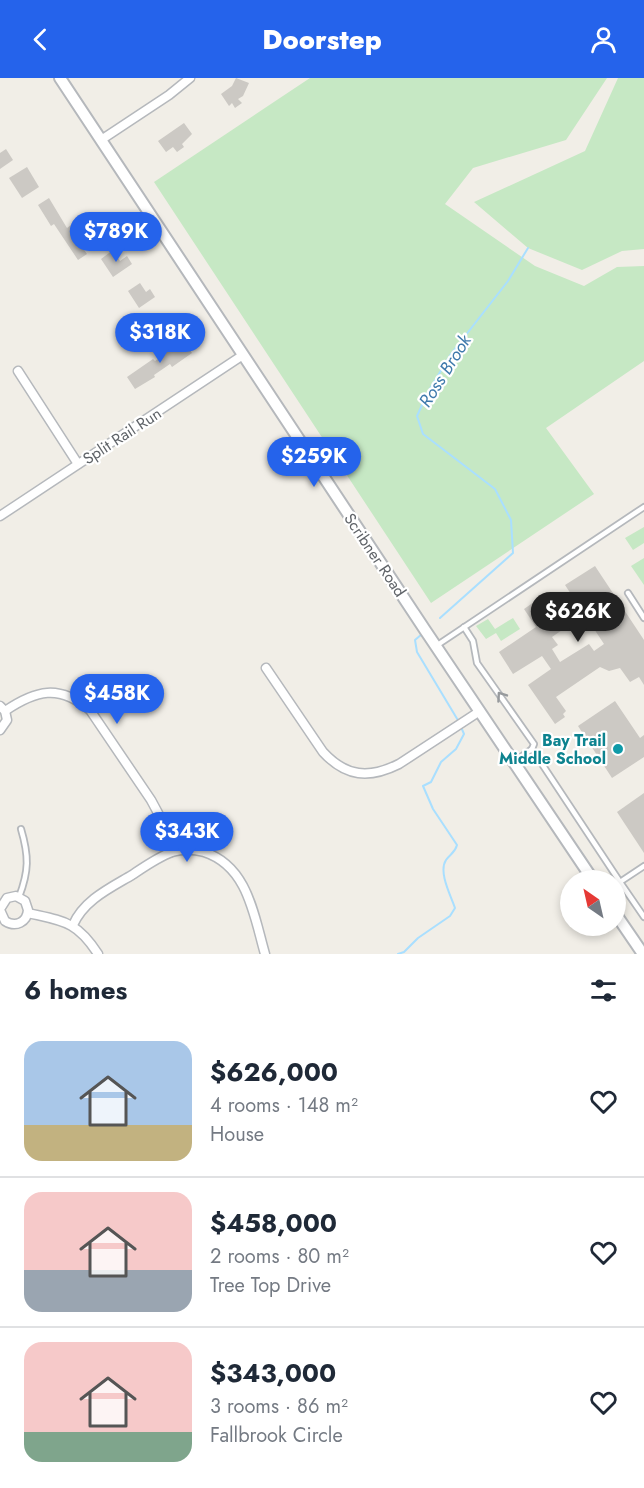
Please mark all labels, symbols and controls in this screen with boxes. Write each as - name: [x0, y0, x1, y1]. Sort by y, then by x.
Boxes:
- text: Doorstep: [262, 20, 382, 59]
- icon: back: [24, 23, 57, 56]
- icon: person: [587, 23, 620, 56]
- pin: $789K: [74, 212, 158, 263]
- text: $789K: [84, 217, 148, 246]
- pin: $318K: [118, 313, 202, 364]
- text: $318K: [129, 318, 191, 347]
- water label: Ross Brook: [412, 329, 478, 412]
- street label: Split Rail Run: [78, 402, 166, 470]
- pin: $259K: [272, 437, 356, 488]
- text: $259K: [281, 442, 347, 471]
- street label: Scribner Road: [338, 509, 412, 601]
- pin: $626K: [536, 592, 620, 643]
- text: $626K: [545, 597, 611, 626]
- pin: $458K: [75, 674, 159, 725]
- text: $458K: [84, 679, 150, 708]
- one-way arrow: [497, 692, 508, 703]
- place label: Bay Trail Middle School: [499, 729, 606, 770]
- marker: Bay Trail Middle School: [611, 742, 625, 756]
- pin: $343K: [145, 812, 229, 863]
- text: $343K: [154, 817, 220, 846]
- north arrow: [560, 870, 626, 936]
- map controls: [560, 870, 626, 936]
- text: 6 homes: [24, 971, 127, 1009]
- icon: filters: [587, 974, 620, 1007]
- text: $626,000: [210, 1053, 338, 1091]
- icon: home: [72, 1065, 144, 1137]
- icon: heart: [587, 1085, 620, 1118]
- text: 4 rooms · 148 m²: [210, 1091, 358, 1120]
- text: House: [210, 1120, 264, 1149]
- text: $458,000: [210, 1204, 337, 1242]
- icon: home: [72, 1216, 144, 1288]
- icon: heart: [587, 1236, 620, 1269]
- text: 2 rooms · 80 m²: [210, 1242, 349, 1271]
- text: Tree Top Drive: [210, 1271, 331, 1300]
- text: $343,000: [210, 1354, 336, 1392]
- icon: home: [72, 1366, 144, 1438]
- icon: heart: [587, 1386, 620, 1419]
- text: 3 rooms · 86 m²: [210, 1392, 348, 1421]
- text: Fallbrook Circle: [210, 1421, 343, 1450]

